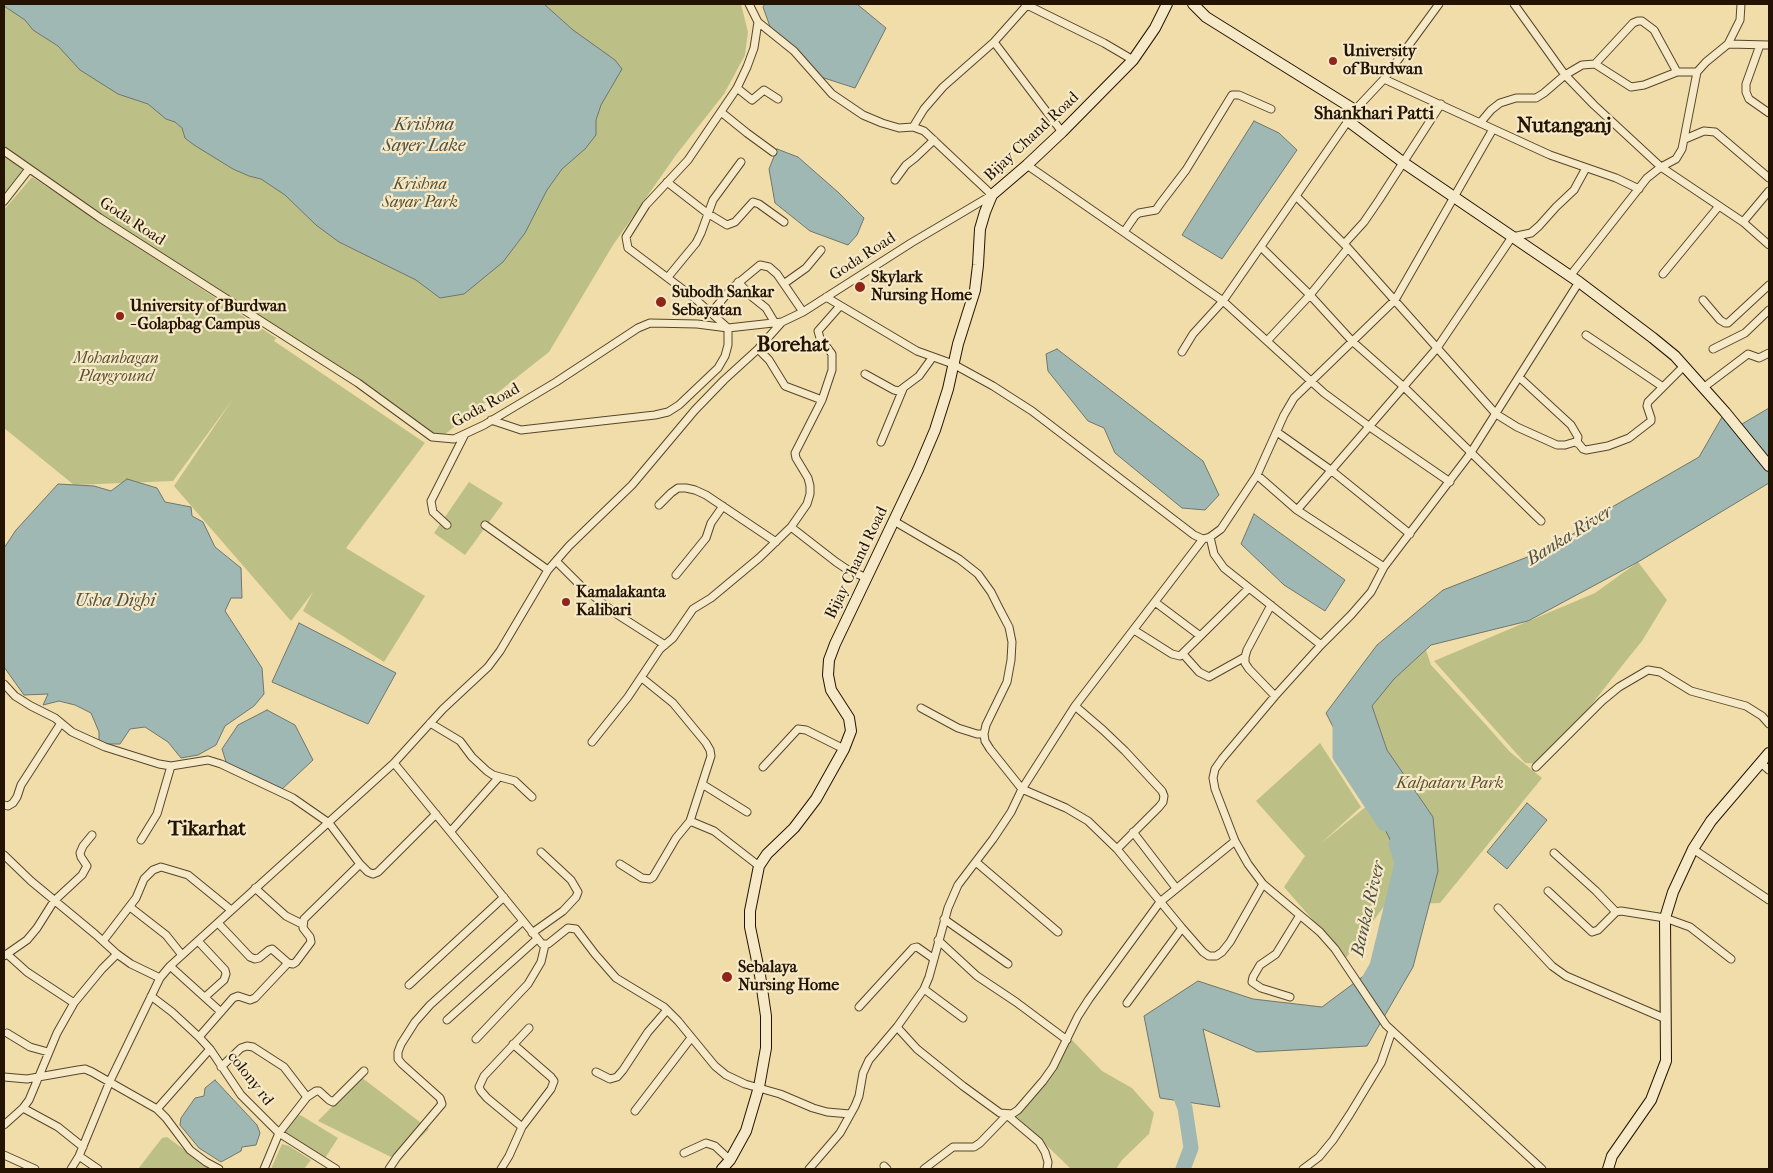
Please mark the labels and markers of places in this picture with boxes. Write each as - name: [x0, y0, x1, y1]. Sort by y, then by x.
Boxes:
- place label: University of Burdwan: [1343, 42, 1423, 80]
- marker: University of Burdwan: [1327, 55, 1339, 67]
- place label: Skylark Nursing Home: [871, 268, 972, 306]
- marker: Skylark Nursing Home: [853, 280, 867, 294]
- place label: Subodh Sankar Sebayatan: [672, 283, 774, 321]
- marker: Subodh Sankar Sebayatan: [654, 295, 668, 309]
- place label: University of Burdwan - Golapbag Campus: [130, 297, 287, 335]
- marker: University of Burdwan - Golapbag Campus: [114, 310, 126, 322]
- place label: Kamalakanta Kalibari: [576, 583, 666, 621]
- marker: Kamalakanta Kalibari: [560, 596, 572, 608]
- place label: Sebalaya Nursing Home: [738, 958, 839, 996]
- marker: Sebalaya Nursing Home: [720, 970, 734, 984]

